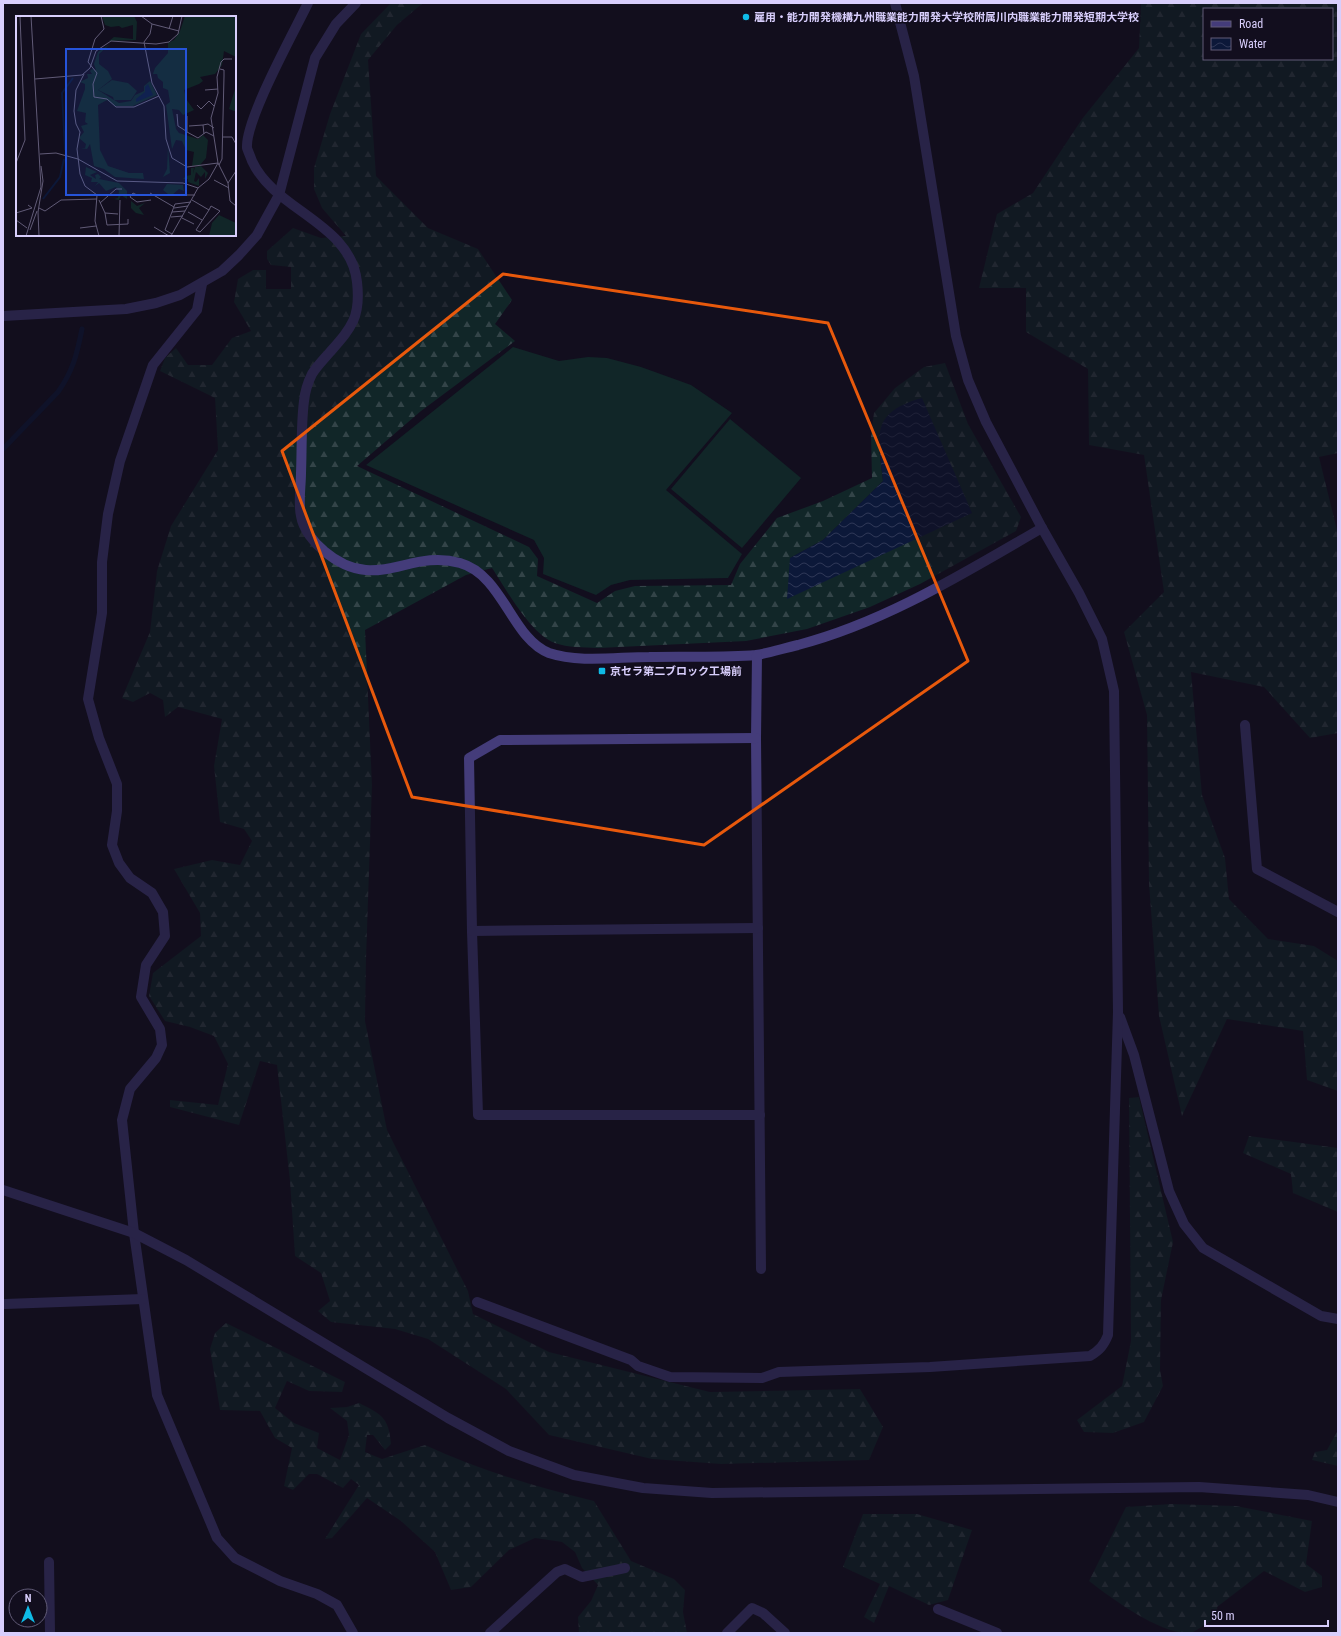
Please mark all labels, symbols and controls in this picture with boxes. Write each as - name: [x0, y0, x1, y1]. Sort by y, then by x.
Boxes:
- legend: [1203, 8, 1333, 60]
- place label: 雇用・能力開発機構九州職業能力開発大学校附属川内職業能力開発短期大学校: [754, 11, 1139, 24]
- marker: 雇用・能力開発機構九州職業能力開発大学校附属川内職業能力開発短期大学校: [741, 12, 751, 22]
- inset map: [16, 16, 236, 236]
- text: Road: [1239, 17, 1263, 31]
- text: Water: [1239, 37, 1267, 51]
- place label: 京セラ第二ブロック工場前: [610, 665, 742, 678]
- marker: 京セラ第二ブロック工場前: [597, 666, 607, 676]
- north arrow: [8, 1588, 48, 1628]
- text: N: [25, 1592, 32, 1605]
- scale bar: [1205, 1602, 1328, 1628]
- text: 50 m: [1211, 1609, 1235, 1623]

